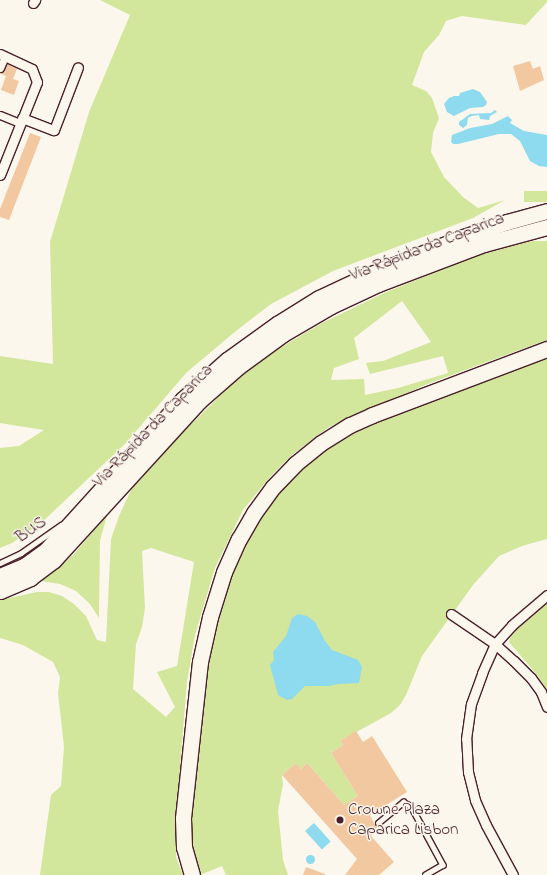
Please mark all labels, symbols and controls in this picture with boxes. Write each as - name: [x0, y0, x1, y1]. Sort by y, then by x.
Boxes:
- street label: Via Rápida da Caparica: [347, 208, 507, 286]
- street label: Via Rápida da Caparica: [89, 360, 217, 492]
- street label: BUS: [12, 512, 50, 548]
- place label: Crowne Plaza Caparica Lisbon: [348, 800, 458, 840]
- marker: Crowne Plaza Caparica Lisbon: [335, 815, 345, 825]

